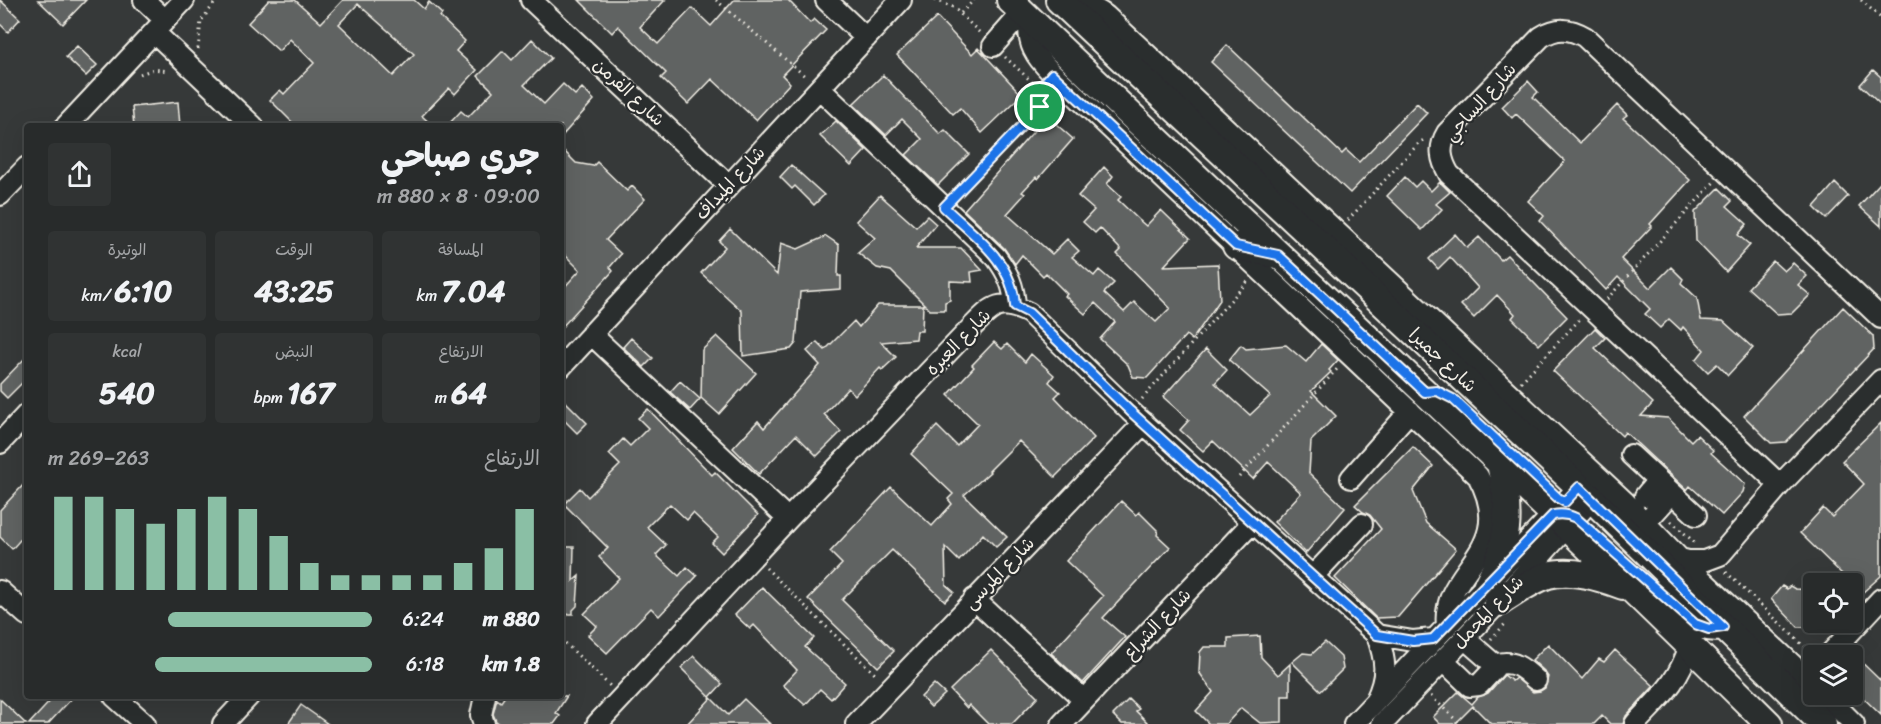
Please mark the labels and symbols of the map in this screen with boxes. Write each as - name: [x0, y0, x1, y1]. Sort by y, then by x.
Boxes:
- street label: شارع الفرمن: [585, 50, 673, 134]
- street label: شارع الساجي: [1435, 55, 1525, 149]
- pin: [1014, 81, 1065, 132]
- street label: شارع الميداف: [687, 138, 773, 228]
- street label: شارع العبره: [917, 301, 999, 383]
- street label: شارع جميرا: [1401, 319, 1485, 401]
- street label: شارع المرسى: [955, 529, 1043, 617]
- street label: شارع المحمل: [1444, 567, 1532, 657]
- street label: شارع الشراع: [1115, 580, 1199, 668]

